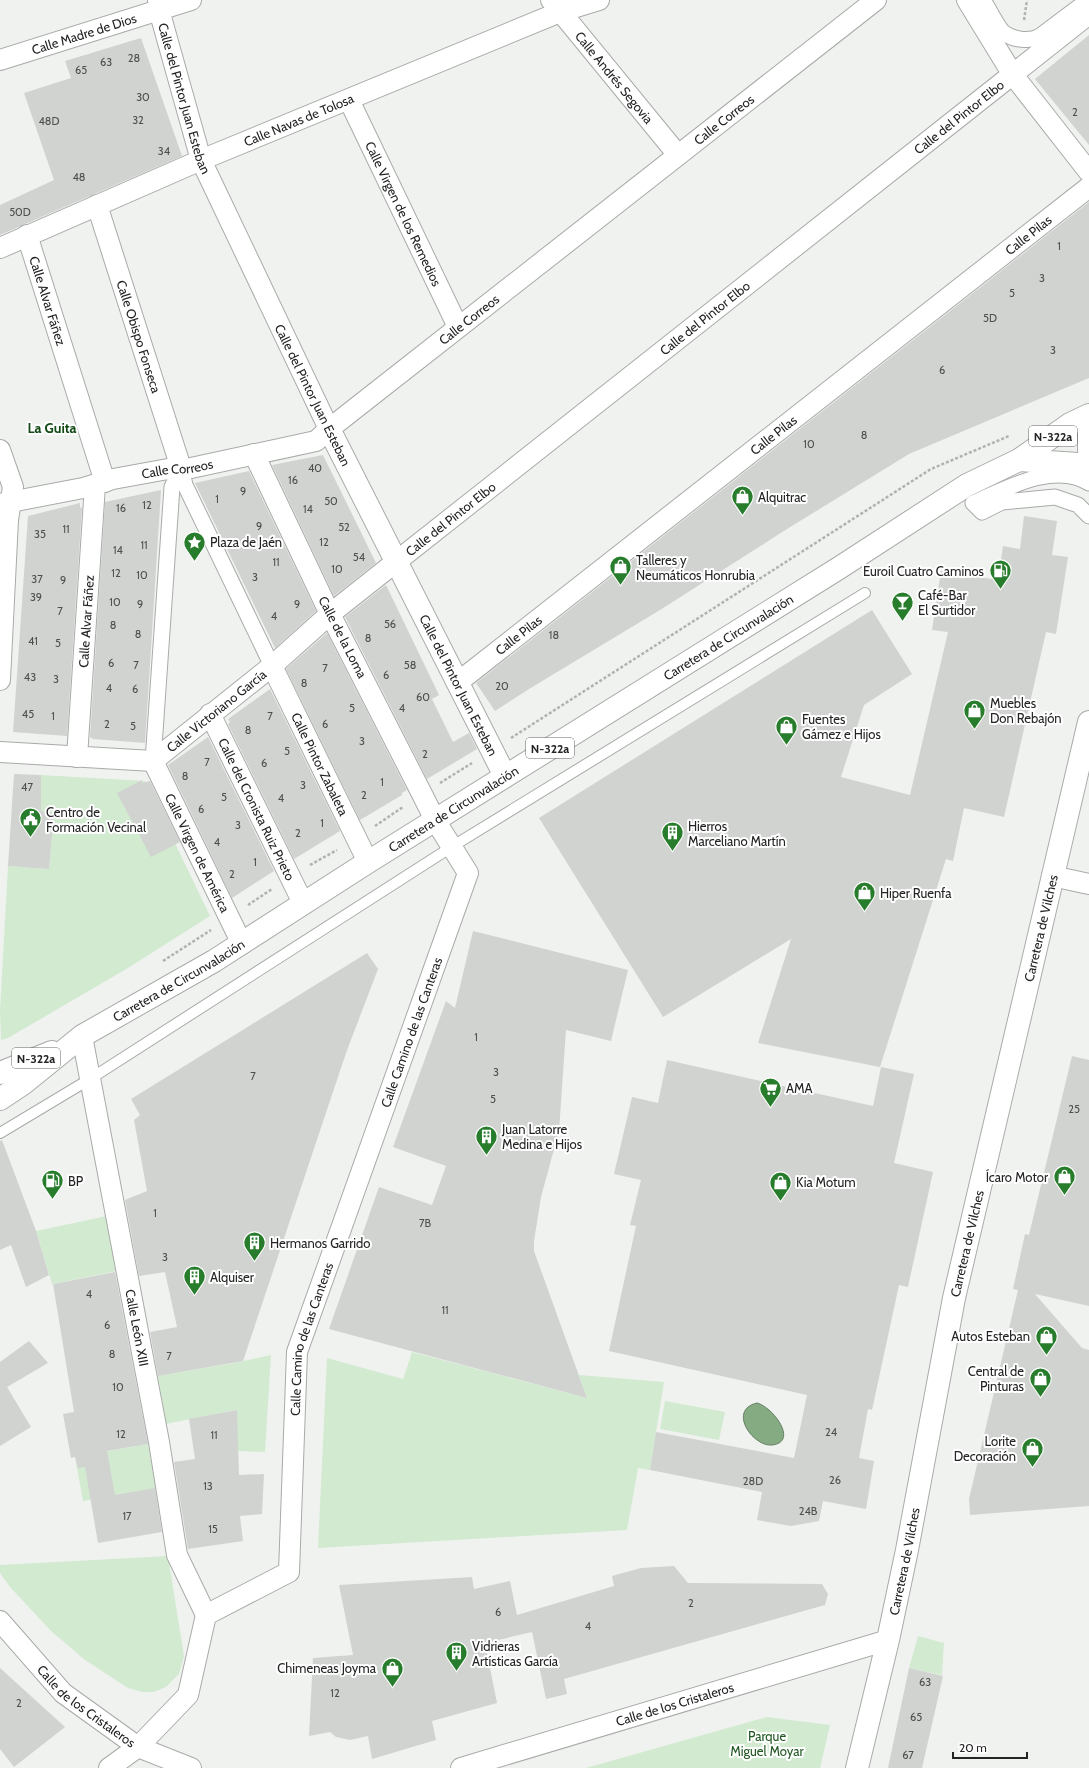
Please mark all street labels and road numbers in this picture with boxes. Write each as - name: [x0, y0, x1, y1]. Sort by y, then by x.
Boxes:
- street label: Calle Madre de Dios: [30, 9, 139, 58]
- street label: Calle del Pintor Juan Esteban: [155, 21, 214, 176]
- street label: Calle Andrés Segovia: [572, 28, 657, 127]
- street label: Calle del Pintor Elbo: [911, 76, 1007, 157]
- street label: Calle Navas de Tolosa: [241, 90, 357, 150]
- street label: Calle Correos: [690, 90, 758, 148]
- street label: Calle Virgen de los Remedios: [362, 139, 445, 289]
- street label: Calle Pilas: [1002, 211, 1055, 258]
- street label: Calle Alvar Fáñez: [26, 254, 69, 347]
- street label: Calle del Pintor Elbo: [656, 277, 753, 358]
- street label: Calle Obispo Fonseca: [113, 278, 165, 396]
- street label: Calle Correos: [435, 290, 503, 348]
- street label: Calle del Pintor Juan Esteban: [272, 321, 354, 469]
- street label: Calle Pilas: [747, 411, 800, 458]
- road number: N-322a: [1029, 426, 1077, 446]
- street label: Calle Correos: [140, 455, 215, 482]
- street label: Calle del Pintor Elbo: [402, 478, 499, 559]
- street label: Calle Alvar Fáñez: [75, 574, 97, 668]
- street label: Carretera de Circunvalación: [660, 591, 796, 684]
- street label: Calle de la Loma: [315, 593, 371, 681]
- street label: Calle Pilas: [492, 611, 545, 658]
- street label: Calle del Pintor Juan Esteban: [416, 612, 501, 758]
- street label: Calle Victoriano García: [163, 666, 270, 755]
- street label: Calle Pintor Zabaleta: [288, 710, 352, 819]
- street label: Calle del Cronista Ruiz Prieto: [215, 735, 299, 883]
- road number: N-322a: [526, 738, 574, 758]
- street label: Carretera de Circunvalación: [385, 762, 521, 855]
- street label: Calle Virgen de América: [162, 791, 234, 916]
- street label: Carretera de Vilches: [1020, 872, 1061, 983]
- street label: Carretera de Circunvalación: [110, 936, 248, 1025]
- street label: Calle Camino de las Canteras: [377, 954, 445, 1110]
- road number: N-322a: [12, 1048, 60, 1068]
- street label: Carretera de Vilches: [947, 1188, 987, 1299]
- street label: Calle Camino de las Canteras: [287, 1260, 337, 1416]
- street label: Calle León XIII: [122, 1288, 152, 1368]
- street label: Carretera de Vilches: [885, 1506, 923, 1617]
- street label: Calle de los Cristaleros: [34, 1662, 139, 1751]
- street label: Calle de los Cristaleros: [614, 1679, 736, 1729]

